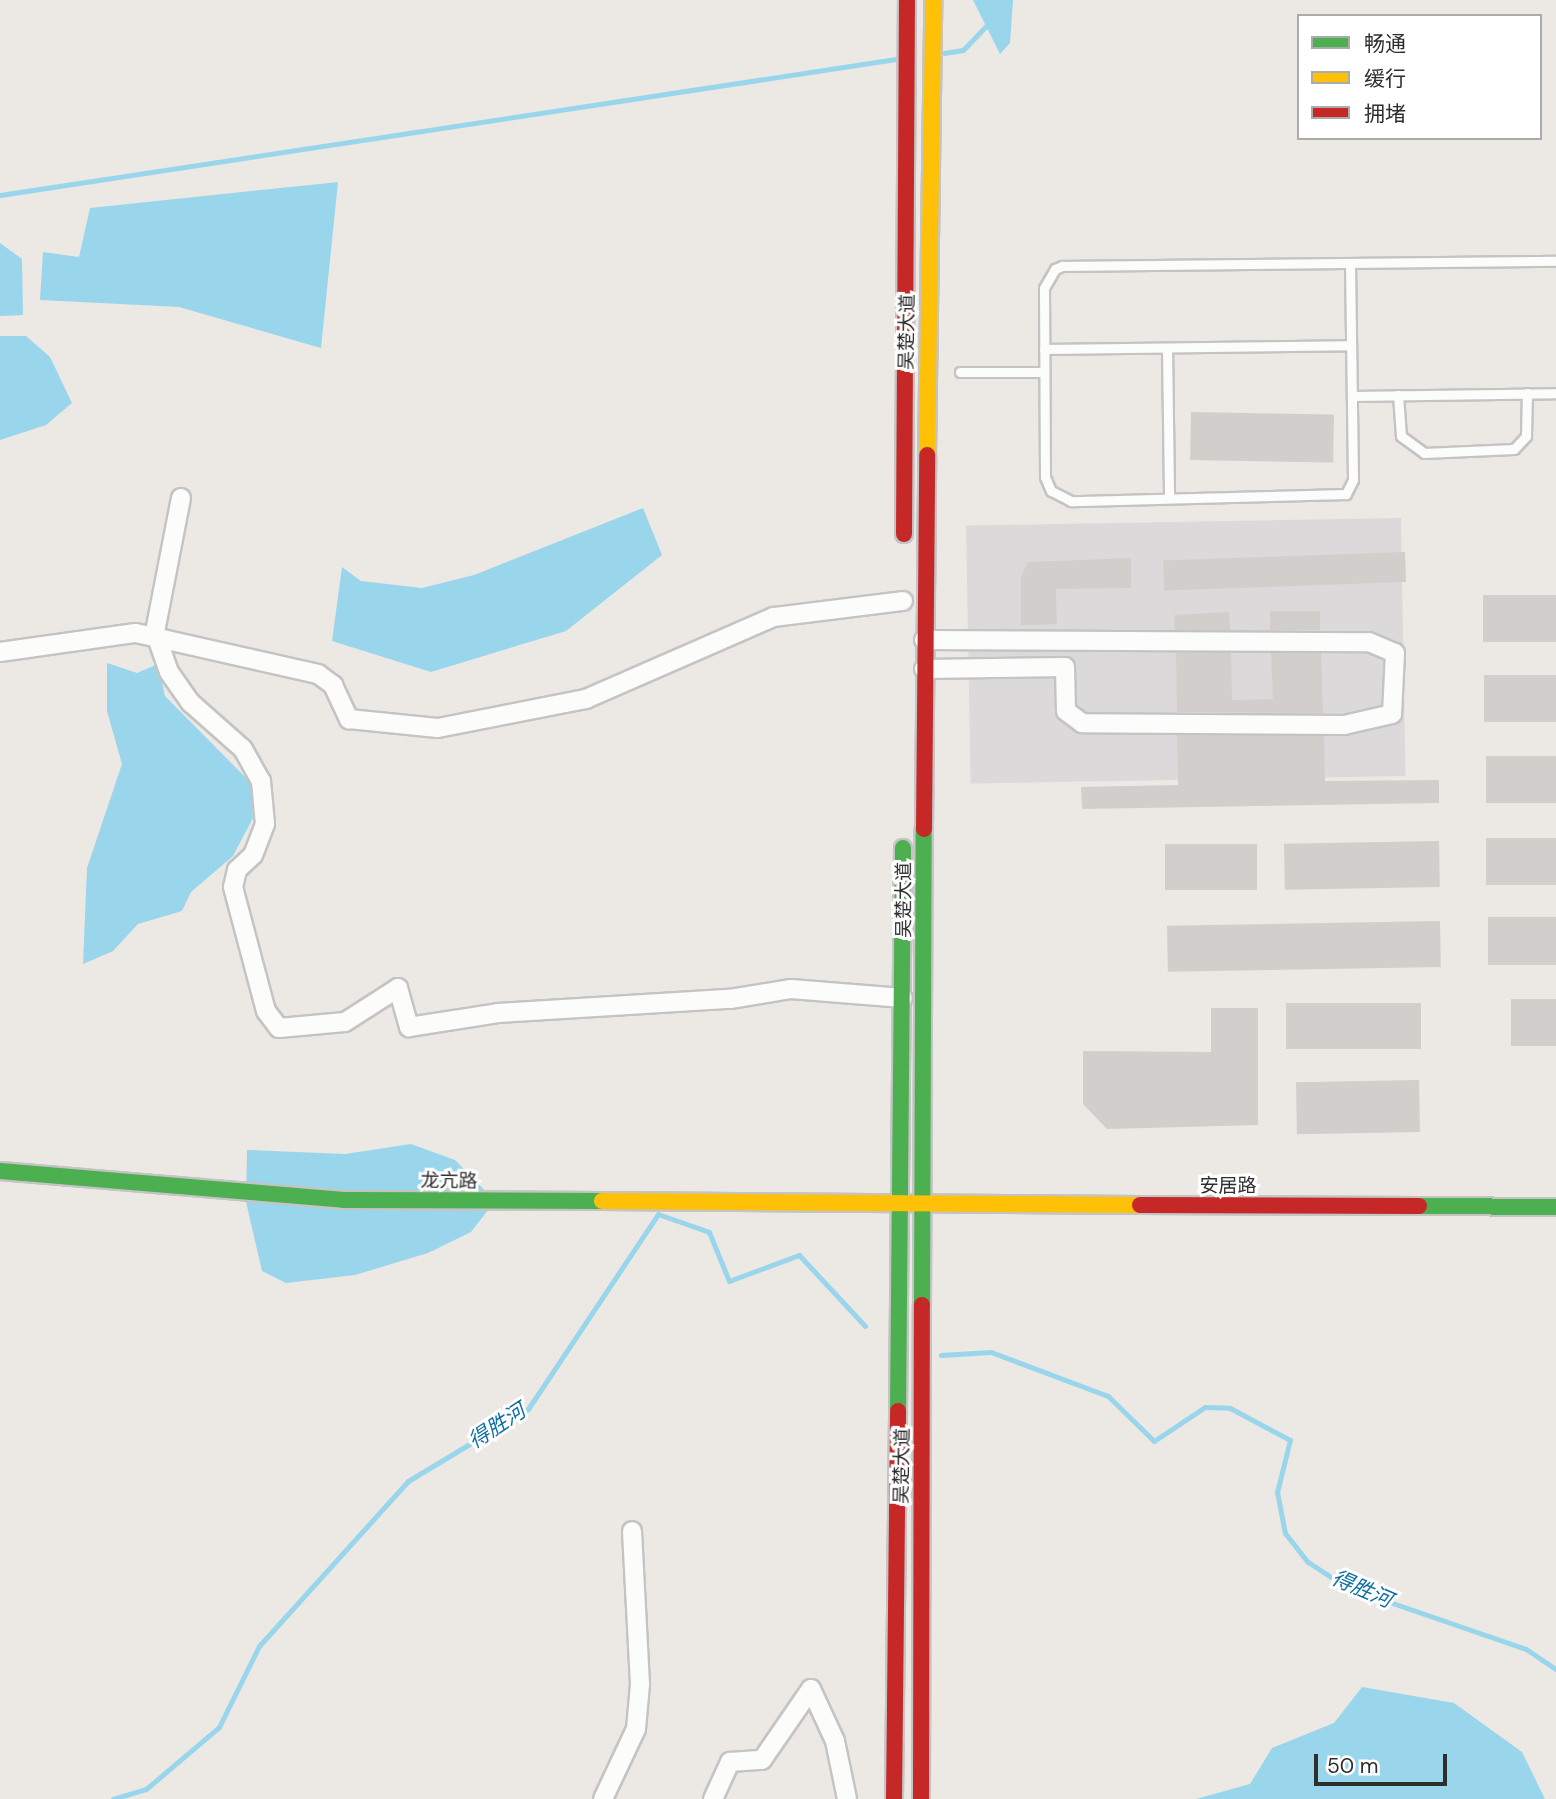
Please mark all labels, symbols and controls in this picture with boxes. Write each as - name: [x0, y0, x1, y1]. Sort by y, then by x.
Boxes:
- legend: [1297, 14, 1542, 140]
- text: 畅通: [1364, 30, 1406, 58]
- text: 缓行: [1364, 65, 1406, 93]
- text: 拥堵: [1364, 100, 1406, 128]
- street label: 吴楚大道: [895, 294, 919, 370]
- street label: 吴楚大道: [893, 862, 915, 938]
- street label: 龙亢路: [420, 1169, 478, 1193]
- street label: 安居路: [1200, 1175, 1256, 1197]
- water label: 得胜河: [464, 1398, 530, 1454]
- street label: 吴楚大道: [890, 1428, 914, 1504]
- water label: 得胜河: [1328, 1565, 1396, 1613]
- scale bar: [1318, 1740, 1451, 1784]
- text: 50 m: [1327, 1752, 1378, 1780]

